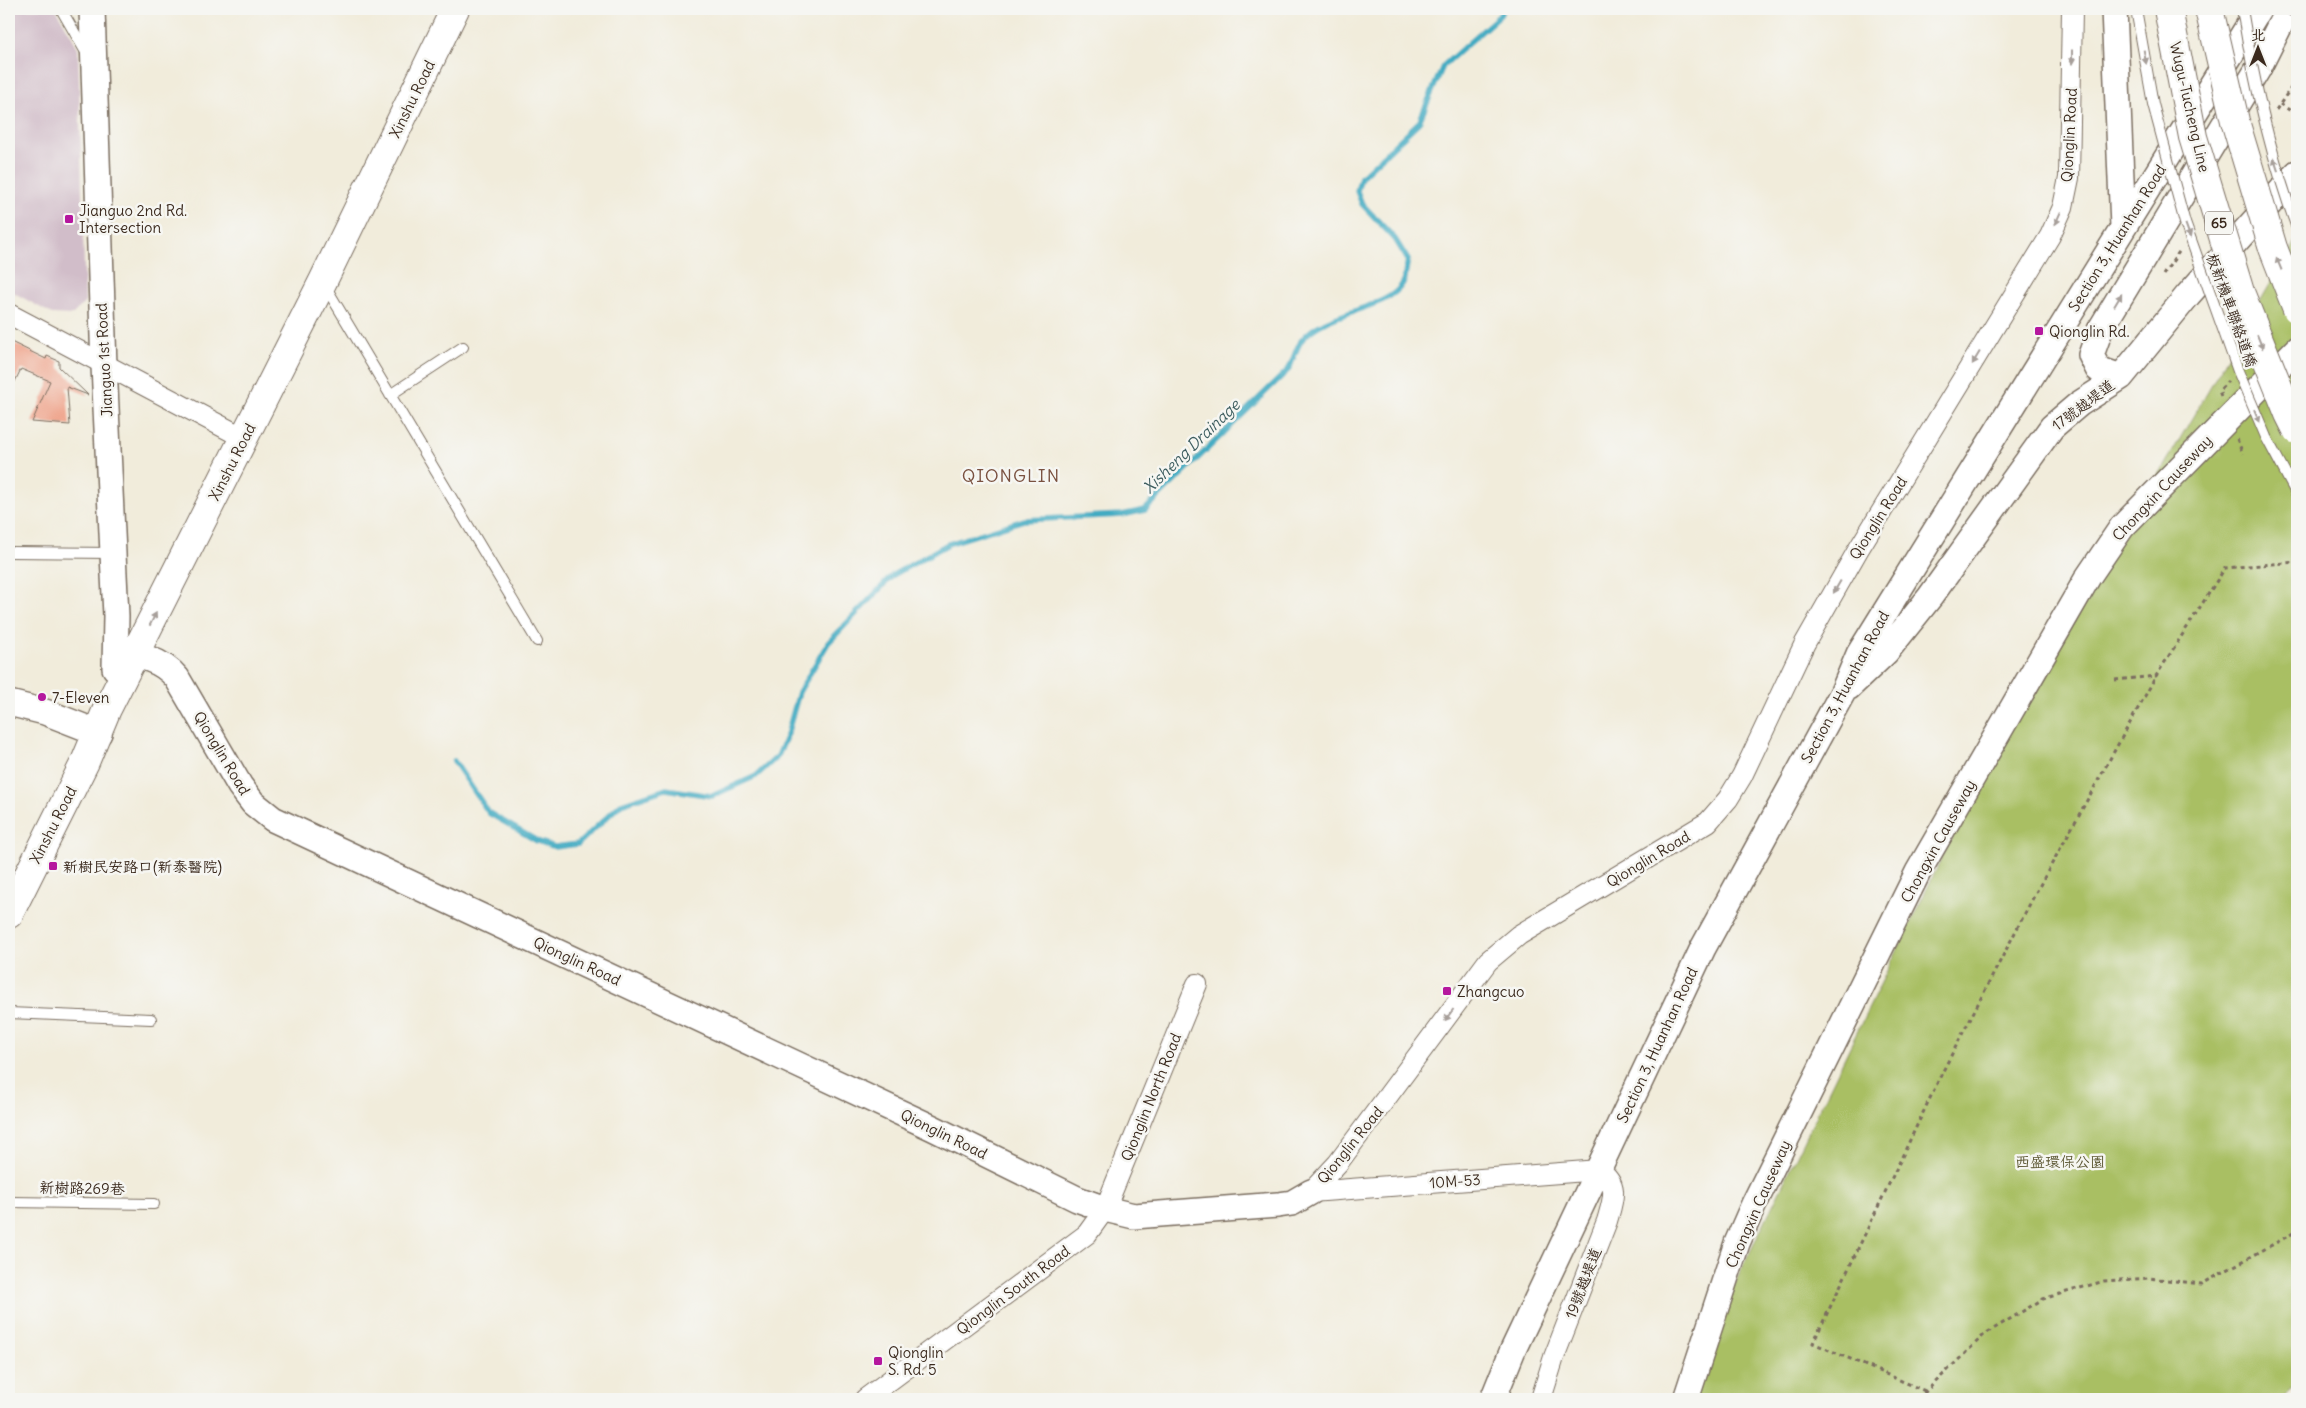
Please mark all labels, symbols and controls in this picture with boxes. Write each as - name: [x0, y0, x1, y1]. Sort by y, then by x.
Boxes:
- north arrow: [2234, 22, 2284, 72]
- text: 北: [2251, 26, 2265, 44]
- street label: Wugu-Tucheng Line: [2166, 40, 2214, 174]
- one-way arrow: [2141, 49, 2149, 65]
- one-way arrow: [2067, 50, 2075, 66]
- street label: Xinshu Road: [385, 57, 439, 141]
- street label: Qionglin Road: [2057, 87, 2081, 183]
- one-way arrow: [2272, 158, 2280, 173]
- street label: Section 3, Huanhan Road: [2064, 161, 2170, 315]
- place label: Jianguo 2nd Rd. Intersection: [79, 201, 187, 237]
- one-way arrow: [2054, 211, 2062, 225]
- road number: 65: [2205, 212, 2233, 234]
- marker: Jianguo 2nd Rd. Intersection: [63, 213, 75, 225]
- one-way arrow: [2185, 224, 2192, 239]
- street label: 板新機車聯絡道橋: [2203, 250, 2261, 370]
- one-way arrow: [2275, 256, 2283, 271]
- one-way arrow: [2114, 294, 2123, 307]
- street label: Jianguo 1st Road: [92, 302, 116, 417]
- place label: Qionglin Rd.: [2049, 322, 2130, 341]
- marker: Qionglin Rd.: [2033, 325, 2045, 337]
- one-way arrow: [2256, 335, 2264, 350]
- one-way arrow: [1971, 352, 1980, 365]
- street label: 17號越堤道: [2048, 375, 2118, 435]
- water label: Xisheng Drainage: [1138, 394, 1245, 497]
- one-way arrow: [2253, 409, 2261, 423]
- street label: Xinshu Road: [204, 420, 260, 504]
- street label: Chongxin Causeway: [2108, 431, 2216, 545]
- district label: QIONGLIN: [962, 464, 1060, 487]
- street label: Qionglin Road: [1845, 473, 1911, 563]
- one-way arrow: [1832, 580, 1841, 593]
- street label: Section 3, Huanhan Road: [1797, 607, 1893, 766]
- one-way arrow: [149, 612, 157, 626]
- place label: 7-Eleven: [52, 688, 110, 707]
- marker: 7-Eleven: [36, 691, 48, 703]
- street label: Qionglin Road: [190, 708, 255, 798]
- street label: Chongxin Causeway: [1896, 776, 1980, 906]
- street label: Xinshu Road: [25, 783, 81, 867]
- street label: Qionglin Road: [1603, 826, 1693, 891]
- place label: 新樹民安路口(新泰醫院): [63, 857, 222, 876]
- marker: 新樹民安路口(新泰醫院): [47, 860, 59, 872]
- street label: Qionglin Road: [530, 932, 624, 990]
- street label: Section 3, Huanhan Road: [1613, 964, 1702, 1126]
- place label: Zhangcuo: [1457, 982, 1525, 1001]
- marker: Zhangcuo: [1441, 985, 1453, 997]
- one-way arrow: [1443, 1008, 1454, 1021]
- street label: Qionglin North Road: [1117, 1030, 1185, 1164]
- street label: Qionglin Road: [1313, 1102, 1387, 1188]
- street label: Qionglin Road: [897, 1105, 991, 1163]
- street label: Chongxin Causeway: [1721, 1137, 1795, 1271]
- park label: 西盛環保公園: [2015, 1152, 2105, 1171]
- street label: 10M-53: [1429, 1170, 1481, 1192]
- street label: 新樹路269巷: [39, 1178, 125, 1198]
- street label: Qionglin South Road: [953, 1241, 1074, 1339]
- street label: 19號越堤道: [1561, 1245, 1605, 1321]
- place label: Qionglin S. Rd. 5: [888, 1343, 944, 1379]
- marker: Qionglin S. Rd. 5: [872, 1355, 884, 1367]

